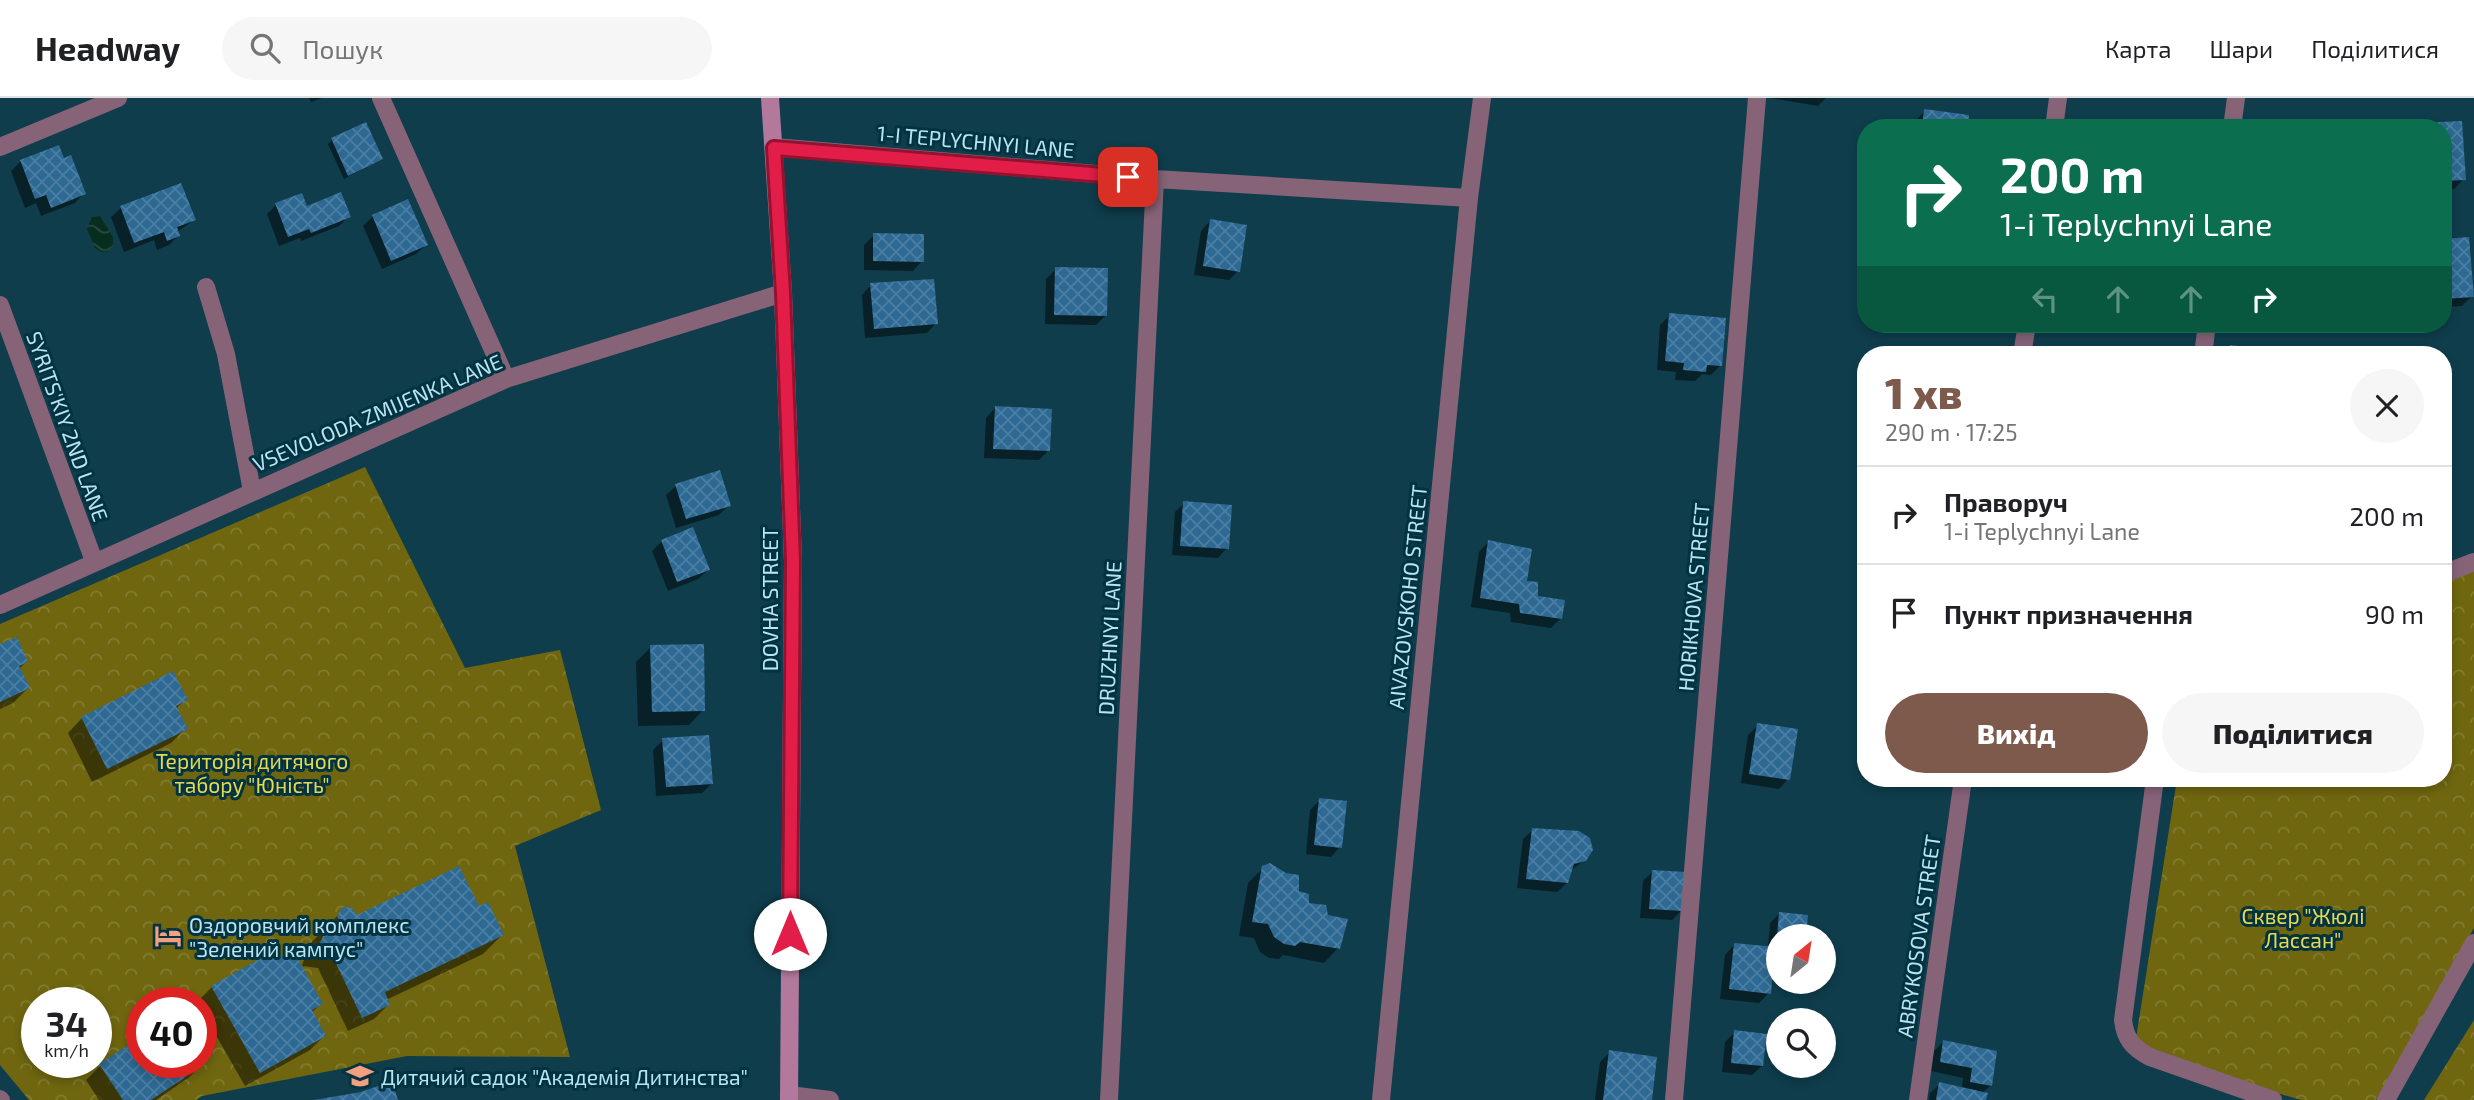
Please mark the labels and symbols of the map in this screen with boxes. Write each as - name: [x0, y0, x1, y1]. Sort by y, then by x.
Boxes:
- street label: 1-I TEPLYCHNYI LANE: [876, 120, 1076, 162]
- pin: [1098, 147, 1158, 207]
- street label: SYRITS'KIY 2ND LANE: [22, 328, 114, 524]
- street label: VSEVOLODA ZMIJENKA LANE: [249, 348, 505, 476]
- street label: AIVAZOVSKOHO STREET: [1383, 484, 1431, 710]
- street label: HORIKHOVA STREET: [1672, 502, 1714, 692]
- street label: DOVHA STREET: [757, 527, 782, 671]
- street label: DRUZHNYI LANE: [1092, 560, 1126, 716]
- park label: Територія дитячого табору "Юність": [156, 748, 348, 798]
- street label: ABRYKOSOVA STREET: [1891, 833, 1945, 1039]
- position arrow: [753, 897, 827, 971]
- park label: Сквер "Жюлі Лассан": [2241, 903, 2365, 952]
- place label: Оздоровчий комплекс "Зелений кампус": [189, 912, 410, 962]
- hotel icon: Оздоровчий комплекс "Зелений кампус": [153, 921, 183, 951]
- north arrow: [1766, 924, 1836, 994]
- speed limit sign: 40: [126, 987, 217, 1078]
- school or university icon: Дитячий садок "Академія Дитинства": [345, 1061, 375, 1091]
- place label: Дитячий садок "Академія Дитинства": [381, 1064, 748, 1089]

